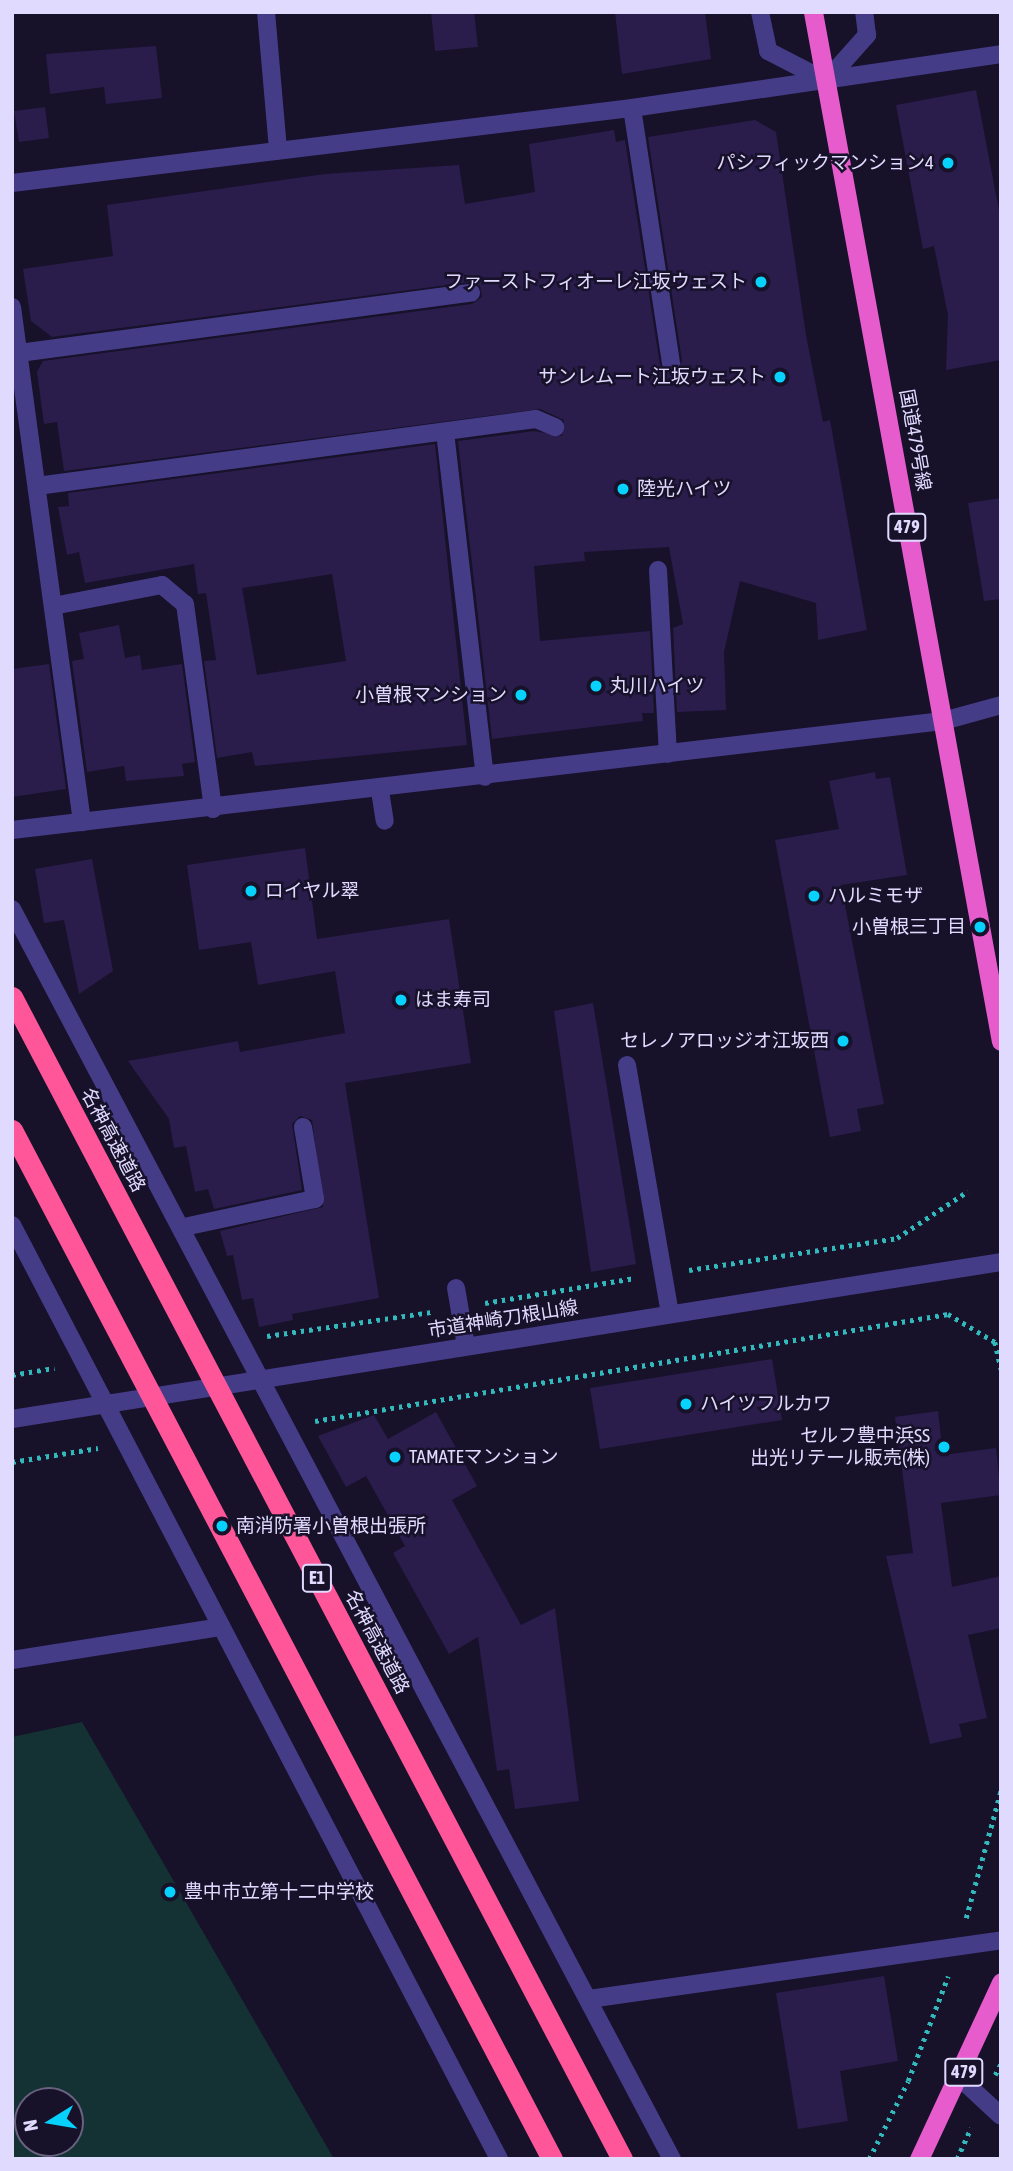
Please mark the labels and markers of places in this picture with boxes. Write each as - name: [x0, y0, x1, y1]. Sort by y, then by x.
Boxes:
- place label: パシフィックマンション4: [716, 152, 934, 174]
- marker: パシフィックマンション4: [940, 155, 956, 171]
- place label: ファーストフィオーレ江坂ウェスト: [443, 271, 747, 293]
- marker: ファーストフィオーレ江坂ウェスト: [753, 274, 769, 290]
- place label: サンレムート江坂ウェスト: [538, 366, 766, 388]
- marker: サンレムート江坂ウェスト: [772, 369, 788, 385]
- place label: 陸光ハイツ: [637, 478, 732, 500]
- marker: 陸光ハイツ: [615, 481, 631, 497]
- place label: 丸川ハイツ: [610, 675, 705, 697]
- marker: 丸川ハイツ: [588, 678, 604, 694]
- place label: 小曽根マンション: [355, 684, 507, 706]
- marker: 小曽根マンション: [513, 687, 529, 703]
- place label: ロイヤル翠: [265, 880, 360, 902]
- marker: ロイヤル翠: [243, 883, 259, 899]
- place label: ハルミモザ: [828, 885, 923, 907]
- marker: ハルミモザ: [806, 888, 822, 904]
- place label: 小曽根三丁目: [852, 916, 966, 938]
- marker: 小曽根三丁目: [972, 919, 988, 935]
- place label: はま寿司: [415, 989, 491, 1011]
- marker: はま寿司: [393, 992, 409, 1008]
- place label: セレノアロッジオ江坂西: [620, 1030, 829, 1052]
- marker: セレノアロッジオ江坂西: [835, 1033, 851, 1049]
- place label: ハイツフルカワ: [700, 1393, 833, 1415]
- marker: ハイツフルカワ: [678, 1396, 694, 1412]
- place label: セルフ豊中浜SS 出光リテール販売(株): [750, 1425, 930, 1469]
- marker: セルフ豊中浜SS 出光リテール販売(株): [936, 1439, 952, 1455]
- place label: TAMATEマンション: [409, 1446, 559, 1468]
- marker: TAMATEマンション: [387, 1449, 403, 1465]
- place label: 南消防署小曽根出張所: [236, 1515, 426, 1537]
- marker: 南消防署小曽根出張所: [214, 1518, 230, 1534]
- place label: 豊中市立第十二中学校: [184, 1881, 374, 1903]
- marker: 豊中市立第十二中学校: [162, 1884, 178, 1900]

